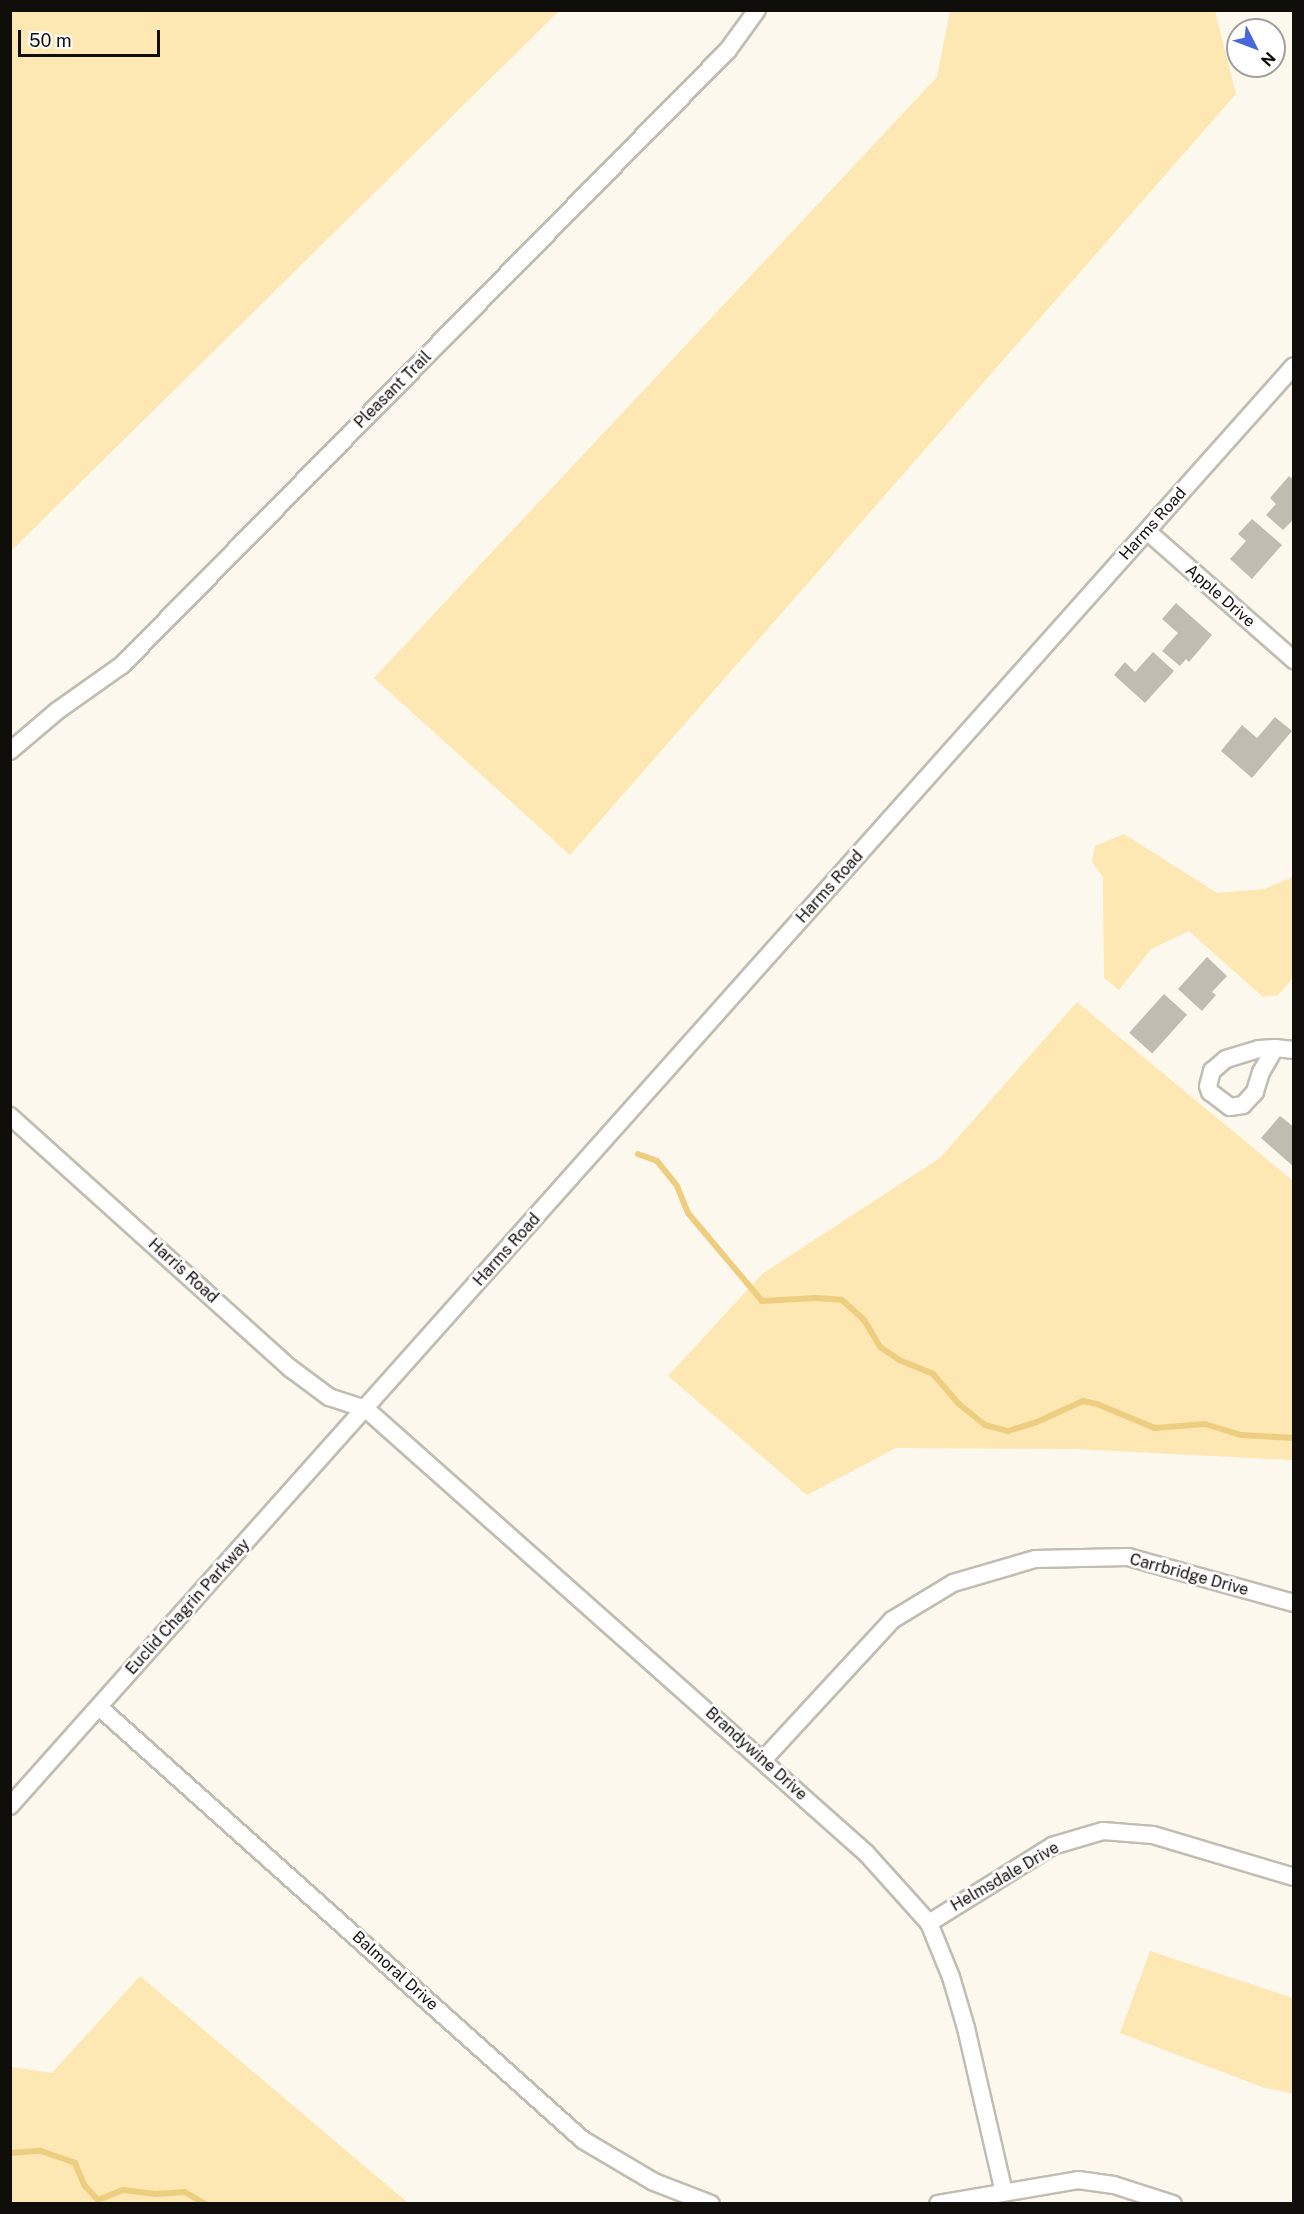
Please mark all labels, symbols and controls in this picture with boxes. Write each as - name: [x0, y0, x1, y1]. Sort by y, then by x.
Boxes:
- scale bar: [21, 18, 164, 56]
- north arrow: [1226, 18, 1286, 78]
- text: 50 m: [29, 30, 72, 51]
- text: N: [1257, 48, 1280, 70]
- street label: Pleasant Trail: [350, 347, 436, 433]
- street label: Harms Road: [1115, 484, 1191, 564]
- street label: Apple Drive: [1181, 561, 1259, 631]
- street label: Harms Road: [792, 847, 868, 927]
- street label: Harms Road: [469, 1210, 545, 1290]
- street label: Harris Road: [144, 1235, 222, 1307]
- street label: Euclid Chagrin Parkway: [122, 1535, 254, 1679]
- street label: Carrbridge Drive: [1127, 1550, 1251, 1600]
- street label: Brandywine Drive: [701, 1703, 811, 1805]
- street label: Helmsdale Drive: [947, 1838, 1063, 1916]
- street label: Balmoral Drive: [348, 1927, 442, 2015]

